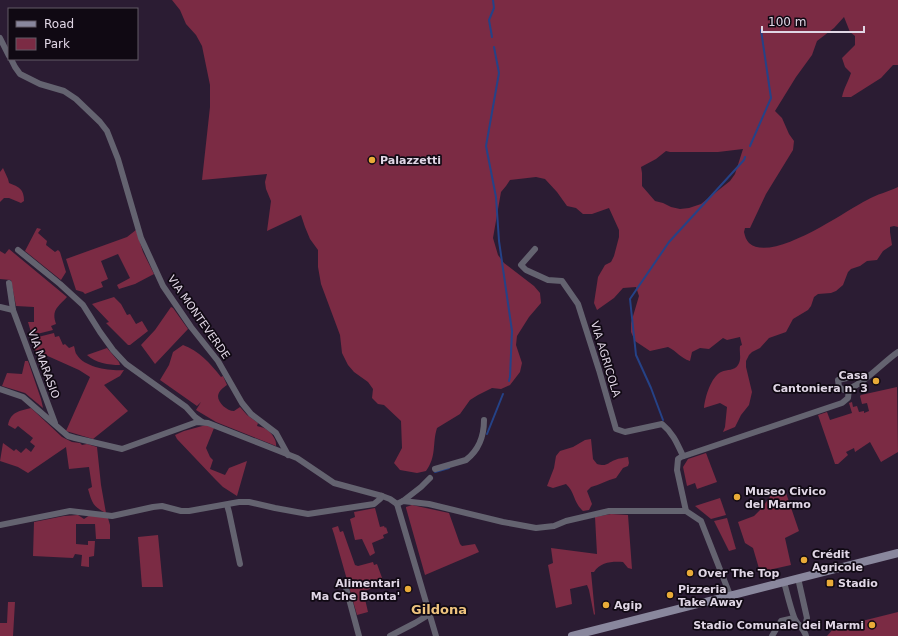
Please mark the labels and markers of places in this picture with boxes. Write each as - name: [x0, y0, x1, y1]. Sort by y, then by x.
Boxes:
- place label: Palazzetti: [380, 154, 441, 167]
- marker: Palazzetti: [367, 155, 377, 165]
- place label: Casa Cantoniera n. 3: [773, 369, 868, 395]
- marker: Casa Cantoniera n. 3: [871, 376, 881, 386]
- place label: Museo Civico del Marmo: [745, 485, 826, 511]
- marker: Museo Civico del Marmo: [732, 492, 742, 502]
- place label: Crédit Agricole: [812, 548, 863, 574]
- marker: Crédit Agricole: [799, 555, 809, 565]
- place label: Over The Top: [698, 567, 779, 580]
- marker: Over The Top: [685, 568, 695, 578]
- place label: Alimentari Ma Che Bonta': [311, 577, 400, 603]
- place label: Stadio: [838, 577, 878, 590]
- marker: Stadio: [825, 578, 835, 588]
- place label: Pizzeria Take Away: [678, 583, 743, 609]
- marker: Alimentari Ma Che Bonta': [403, 584, 413, 594]
- marker: Pizzeria Take Away: [665, 590, 675, 600]
- place label: Agip: [614, 599, 642, 612]
- marker: Agip: [601, 600, 611, 610]
- place label: Stadio Comunale dei Marmi: [693, 619, 864, 632]
- marker: Stadio Comunale dei Marmi: [867, 620, 877, 630]

